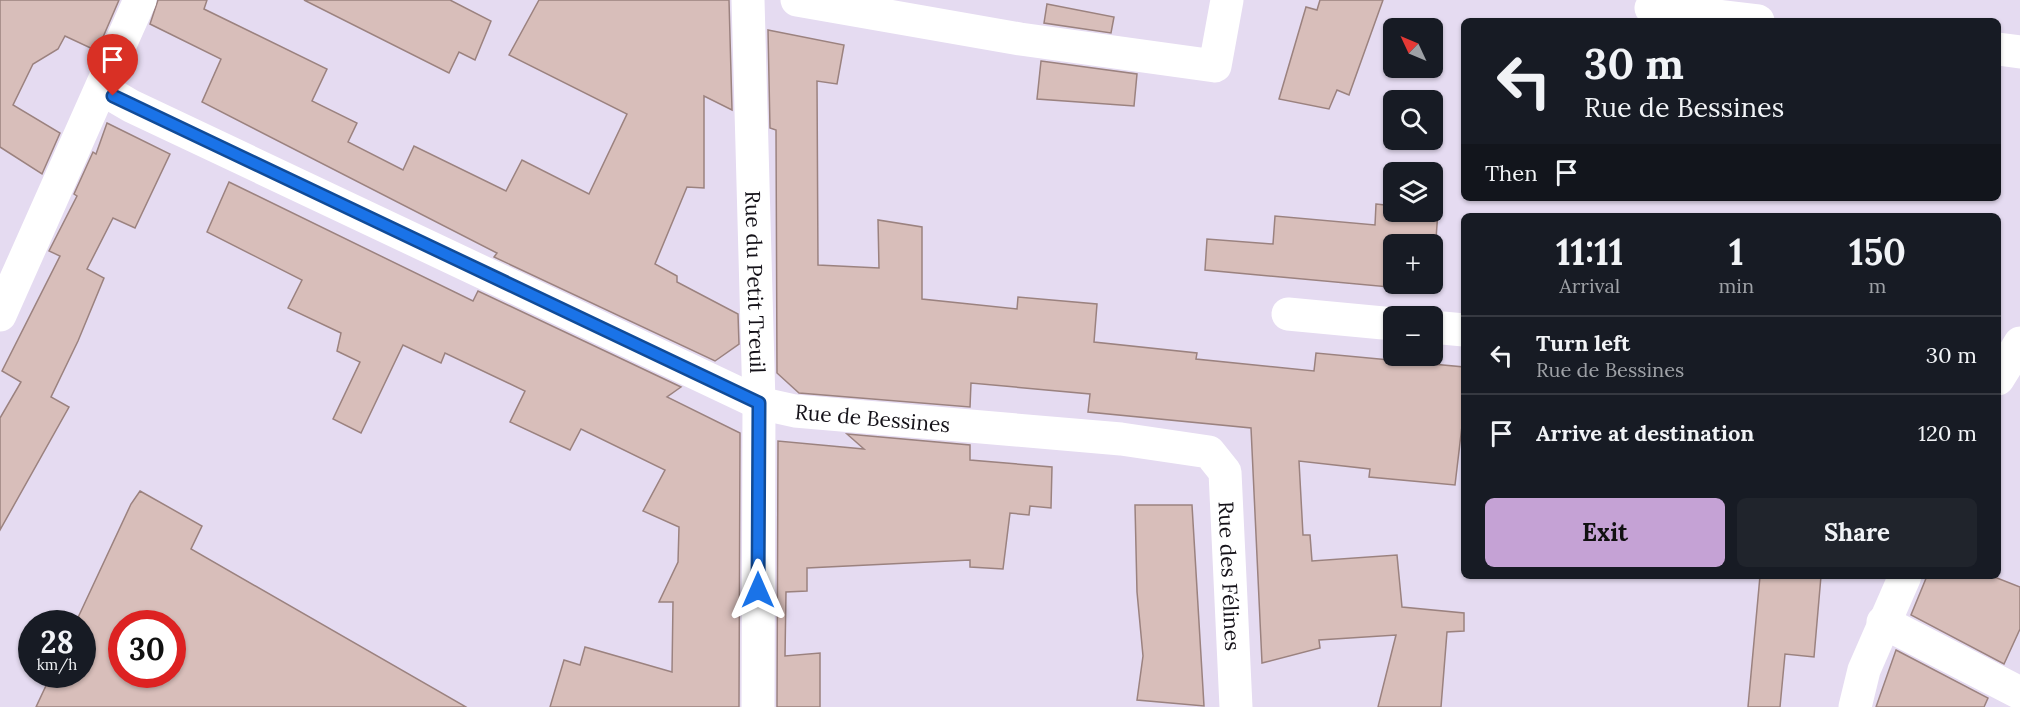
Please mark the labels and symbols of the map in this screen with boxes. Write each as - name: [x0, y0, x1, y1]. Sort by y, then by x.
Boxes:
- north arrow: [1383, 18, 1443, 78]
- pin: [87, 34, 138, 96]
- street label: Rue du Petit Treuil: [740, 190, 772, 374]
- street label: Rue de Bessines: [794, 398, 951, 438]
- street label: Rue des Félines: [1213, 500, 1247, 651]
- position arrow: [726, 558, 790, 622]
- speed limit sign: 30: [108, 610, 186, 688]

